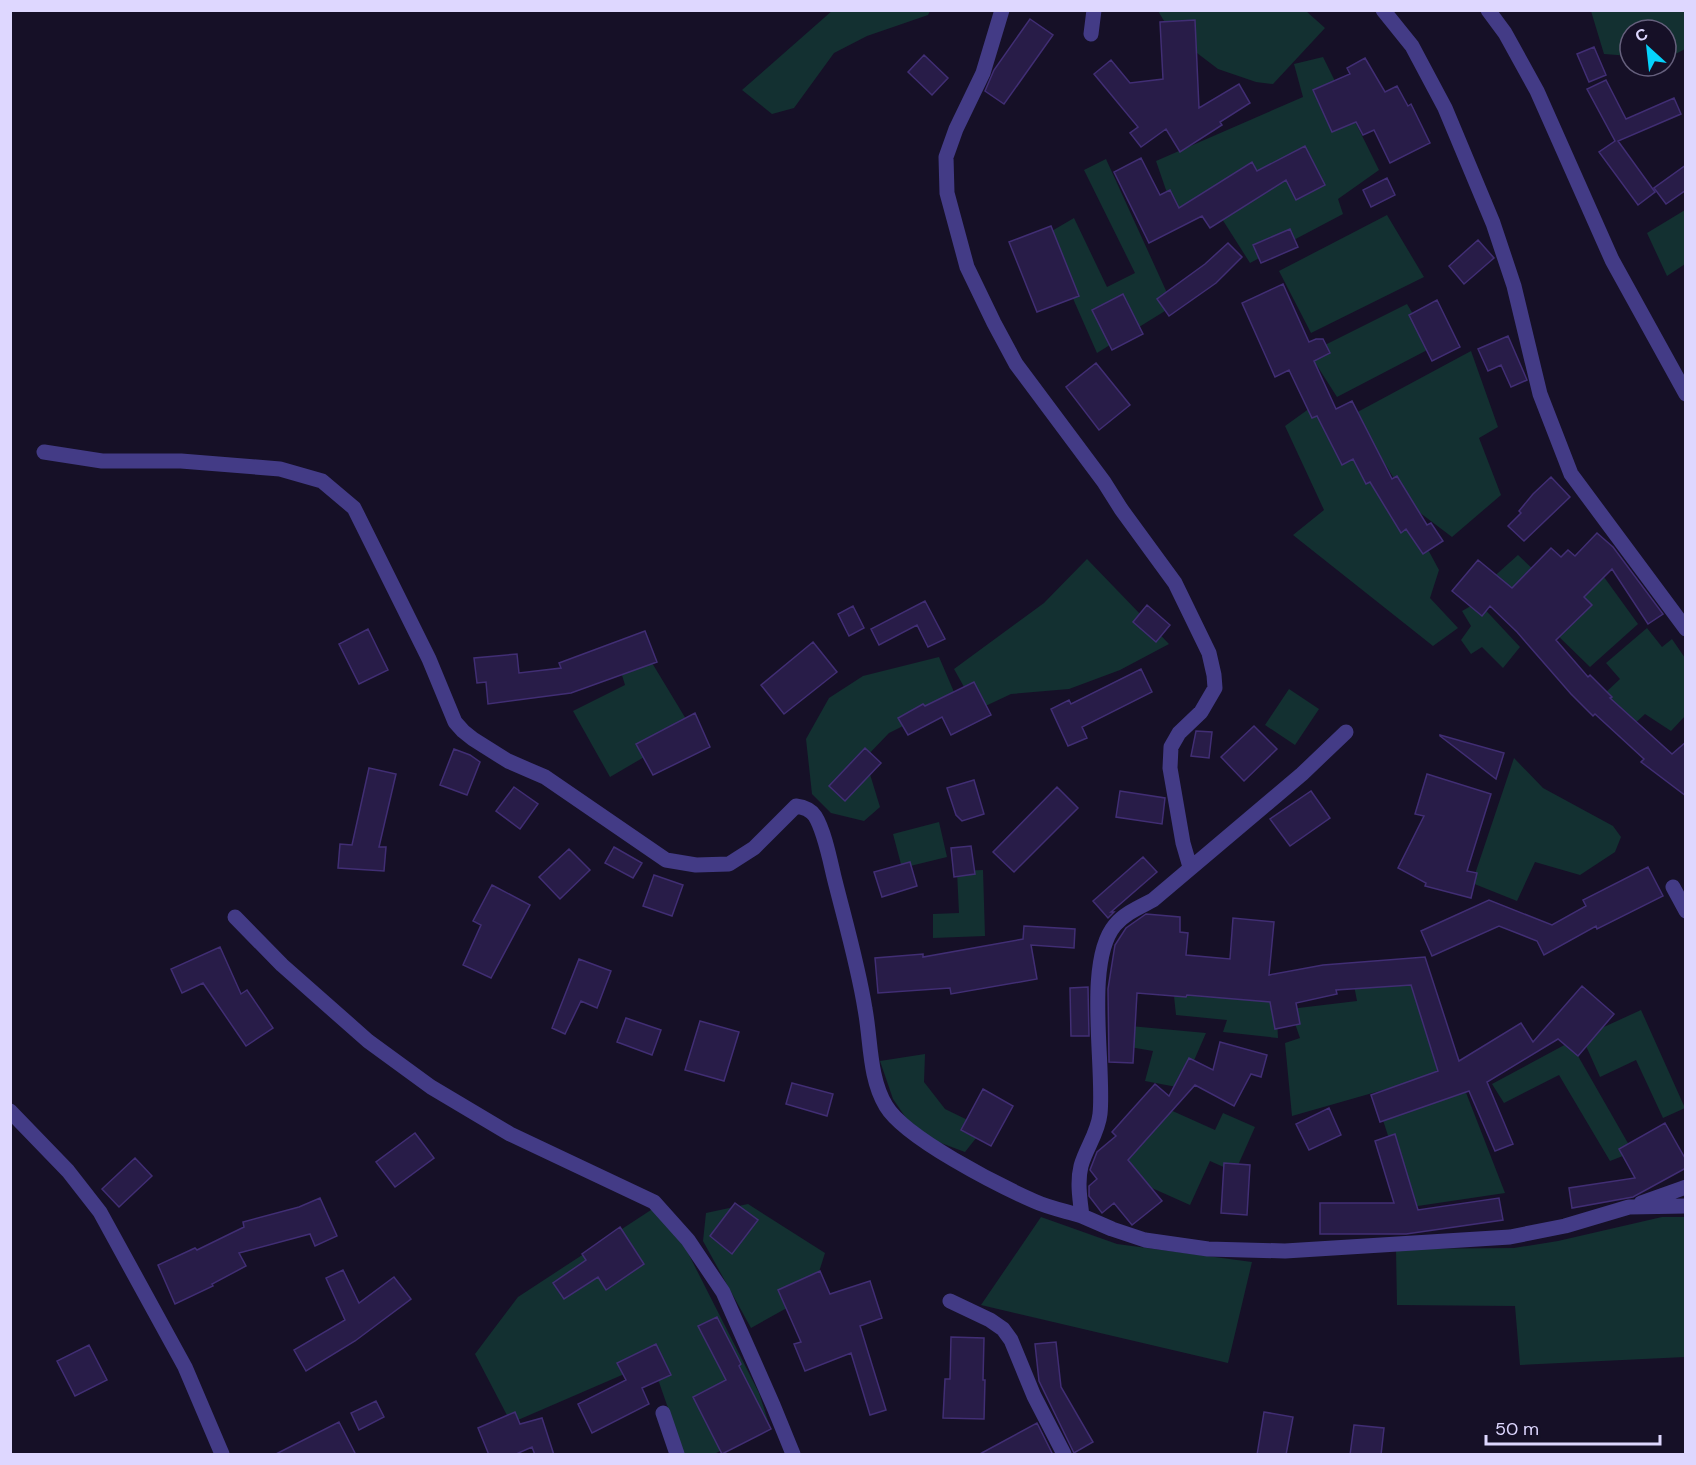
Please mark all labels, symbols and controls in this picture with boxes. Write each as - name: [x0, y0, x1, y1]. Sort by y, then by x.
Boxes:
- north arrow: [1618, 18, 1678, 78]
- text: С: [1631, 23, 1652, 47]
- scale bar: [1486, 1408, 1660, 1446]
- text: 50 m: [1495, 1417, 1539, 1441]

